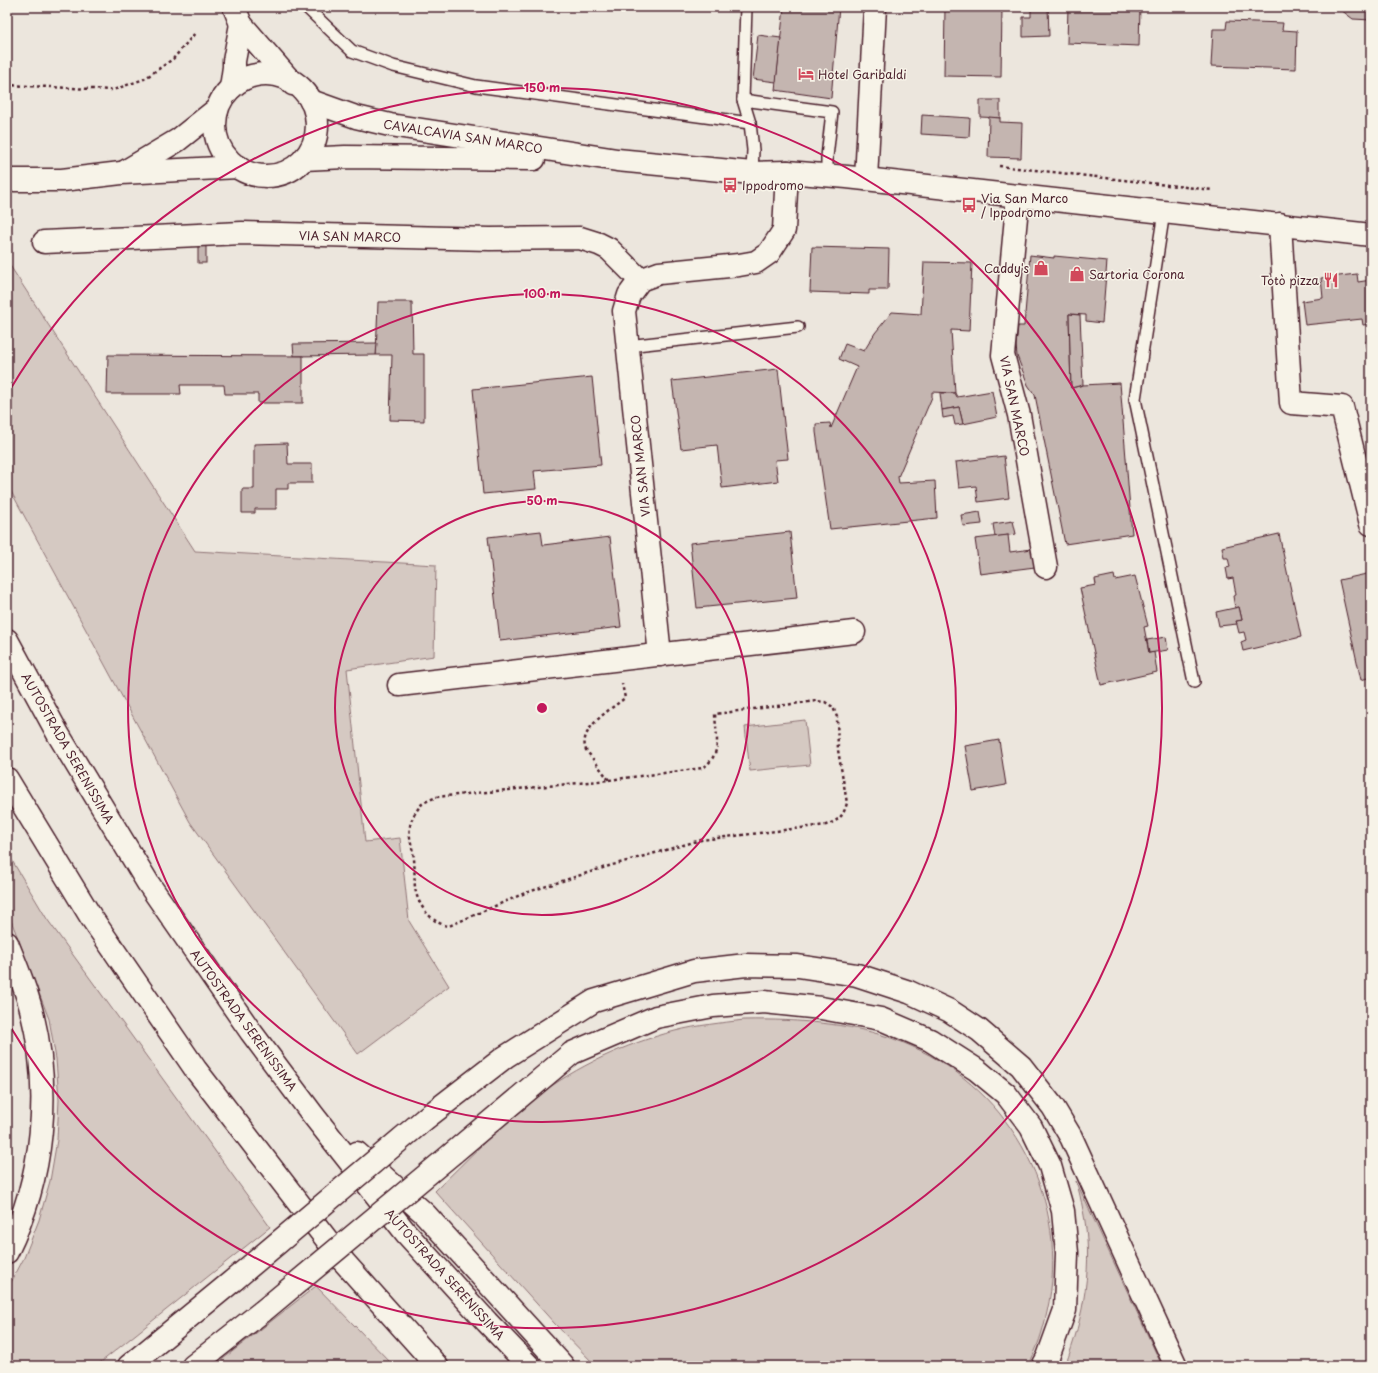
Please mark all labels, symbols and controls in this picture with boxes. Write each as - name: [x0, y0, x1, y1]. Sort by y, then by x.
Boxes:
- hotel icon: Hotel Garibaldi: [797, 65, 815, 83]
- place label: Hotel Garibaldi: [818, 65, 907, 83]
- text: 150 m: [524, 78, 560, 96]
- street label: CAVALCAVIA SAN MARCO: [382, 115, 544, 157]
- bus stop icon: Ippodromo: [721, 176, 739, 194]
- place label: Ippodromo: [742, 176, 804, 194]
- place label: Via San Marco / Ippodromo: [981, 189, 1069, 221]
- bus stop icon: Via San Marco / Ippodromo: [960, 196, 978, 214]
- street label: VIA SAN MARCO: [299, 226, 401, 246]
- place label: Caddy's: [984, 259, 1030, 277]
- shop icon: Caddy's: [1032, 259, 1050, 277]
- shop icon: Sartoria Corona: [1068, 265, 1086, 283]
- place label: Sartoria Corona: [1089, 265, 1185, 283]
- place label: Totò pizza: [1261, 271, 1320, 289]
- restaurant icon: Totò pizza: [1322, 271, 1340, 289]
- text: 100 m: [523, 284, 561, 302]
- street label: VIA SAN MARCO: [996, 354, 1034, 458]
- street label: VIA SAN MARCO: [626, 414, 654, 518]
- text: 50 m: [526, 491, 558, 509]
- street label: AUTOSTRADA SERENISSIMA: [17, 669, 119, 827]
- centre of rings: [535, 701, 549, 715]
- street label: AUTOSTRADA SERENISSIMA: [186, 945, 302, 1095]
- street label: AUTOSTRADA SERENISSIMA: [381, 1204, 509, 1344]

